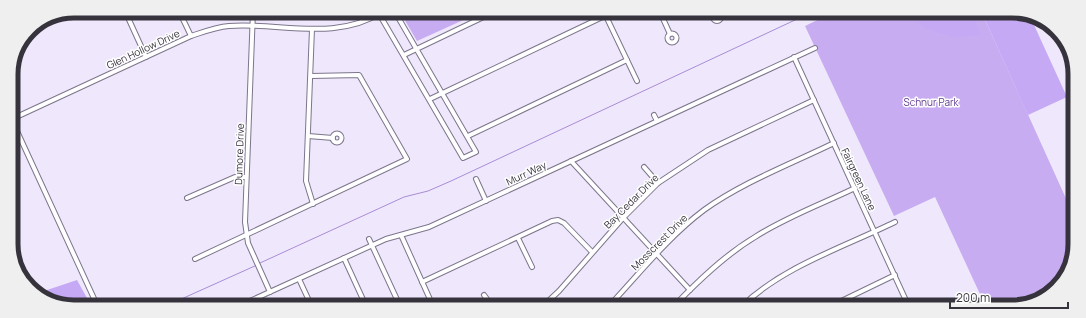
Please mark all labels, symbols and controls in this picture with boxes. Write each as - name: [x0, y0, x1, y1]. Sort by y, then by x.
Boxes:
- street label: Glen Hollow Drive: [104, 26, 182, 72]
- park label: Schnur Park: [903, 95, 960, 109]
- street label: Dumore Drive: [231, 123, 247, 185]
- street label: Fairgreen Lane: [838, 145, 880, 213]
- street label: Murr Way: [504, 157, 549, 188]
- street label: Bay Cedar Drive: [601, 170, 662, 231]
- street label: Mosscrest Drive: [628, 211, 690, 273]
- scale bar: [950, 284, 1068, 310]
- text: 200 m: [956, 289, 990, 306]

